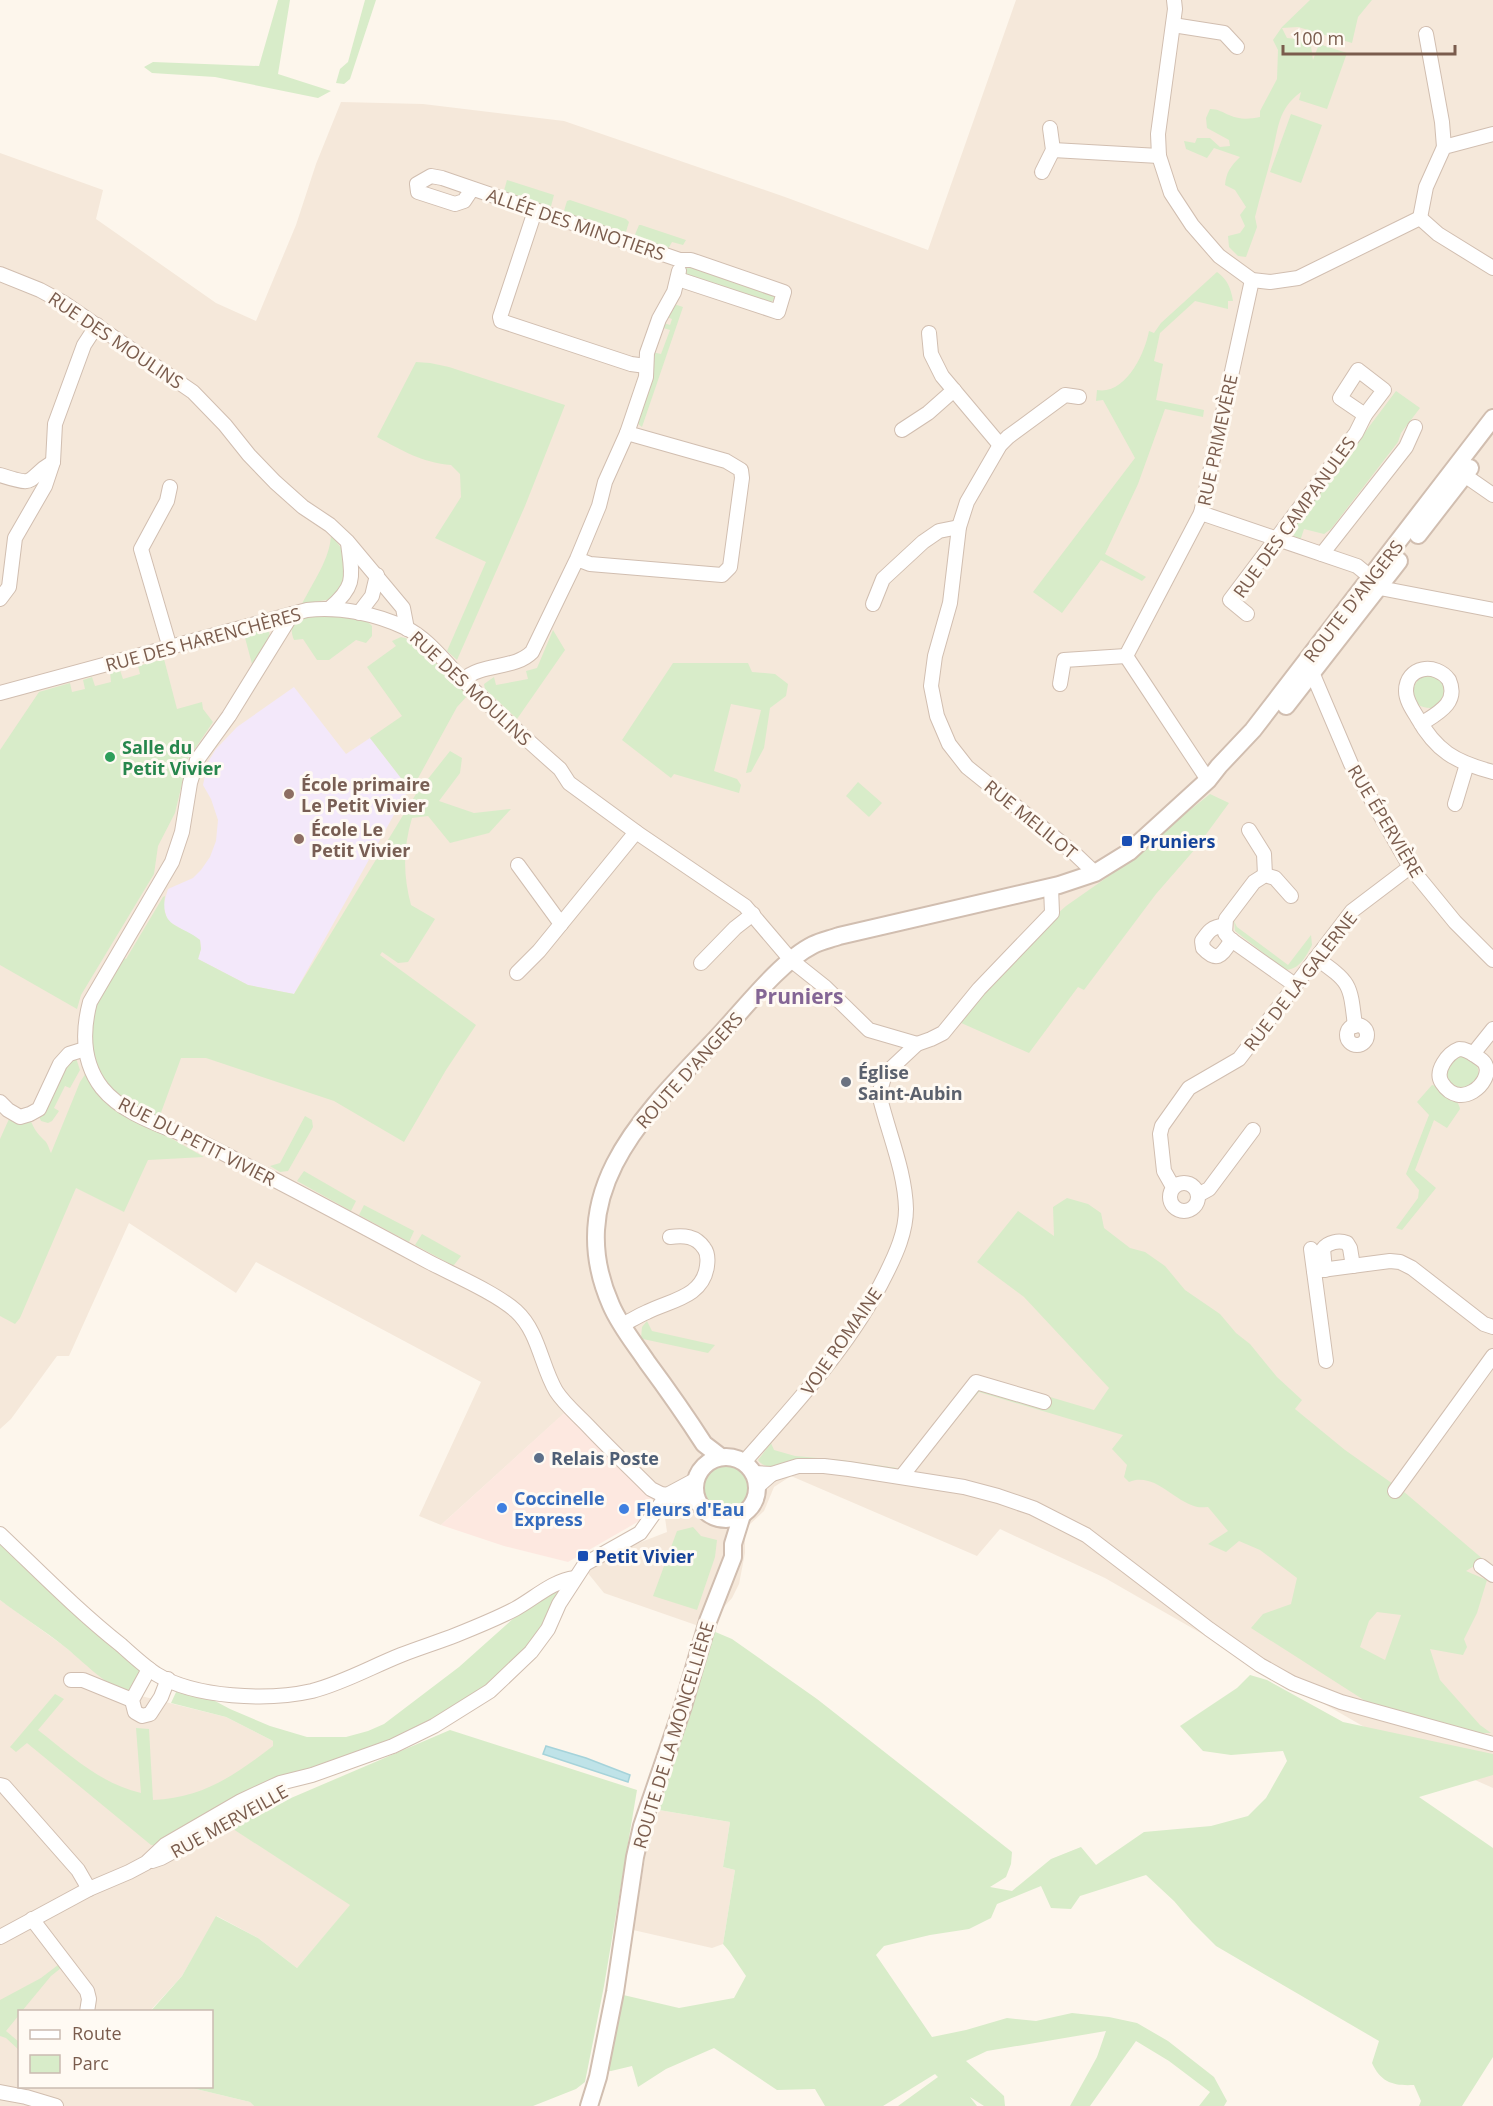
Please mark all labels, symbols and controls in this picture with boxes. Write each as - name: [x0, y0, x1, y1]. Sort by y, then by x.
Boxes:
- scale bar: [1283, 18, 1456, 56]
- text: 100 m: [1292, 26, 1344, 50]
- street label: ALLÉE DES MINOTIERS: [484, 182, 669, 266]
- street label: RUE DES MOULINS: [44, 286, 188, 394]
- street label: RUE PRIMEVÈRE: [1191, 372, 1243, 508]
- street label: RUE DES CAMPANULES: [1227, 432, 1361, 602]
- street label: ROUTE D'ANGERS: [1298, 535, 1408, 667]
- street label: RUE DES HARENCHÈRES: [103, 601, 304, 677]
- street label: RUE DES MOULINS: [405, 625, 537, 751]
- place label: Salle du Petit Vivier: [122, 735, 221, 780]
- marker: Salle du Petit Vivier: [103, 750, 117, 764]
- street label: RUE ÉPERVIÈRE: [1343, 760, 1429, 882]
- place label: École primaire Le Petit Vivier: [301, 772, 430, 817]
- street label: RUE MELILOT: [980, 774, 1082, 864]
- marker: École primaire Le Petit Vivier: [282, 787, 296, 801]
- place label: École Le Petit Vivier: [311, 817, 410, 862]
- place label: Pruniers: [1139, 829, 1215, 853]
- marker: École Le Petit Vivier: [292, 832, 306, 846]
- marker: Pruniers: [1120, 834, 1134, 848]
- street label: RUE DE LA GALERNE: [1238, 906, 1362, 1056]
- district label: Pruniers: [754, 982, 844, 1010]
- street label: ROUTE D'ANGERS: [630, 1007, 748, 1133]
- place label: Église Saint-Aubin: [858, 1060, 963, 1105]
- marker: Église Saint-Aubin: [839, 1075, 853, 1089]
- street label: RUE DU PETIT VIVIER: [115, 1091, 279, 1191]
- street label: VOIE ROMAINE: [795, 1283, 887, 1399]
- place label: Relais Poste: [551, 1446, 659, 1470]
- marker: Relais Poste: [532, 1451, 546, 1465]
- place label: Coccinelle Express: [514, 1486, 605, 1531]
- place label: Fleurs d'Eau: [636, 1497, 745, 1521]
- marker: Coccinelle Express: [495, 1501, 509, 1515]
- marker: Fleurs d'Eau: [617, 1502, 631, 1516]
- place label: Petit Vivier: [595, 1544, 694, 1568]
- marker: Petit Vivier: [576, 1549, 590, 1563]
- street label: ROUTE DE LA MONCELLIÈRE: [627, 1619, 719, 1851]
- street label: RUE MERVEILLE: [166, 1779, 292, 1863]
- legend: [18, 2010, 213, 2088]
- text: Route: [72, 2021, 122, 2045]
- text: Parc: [72, 2051, 109, 2075]

